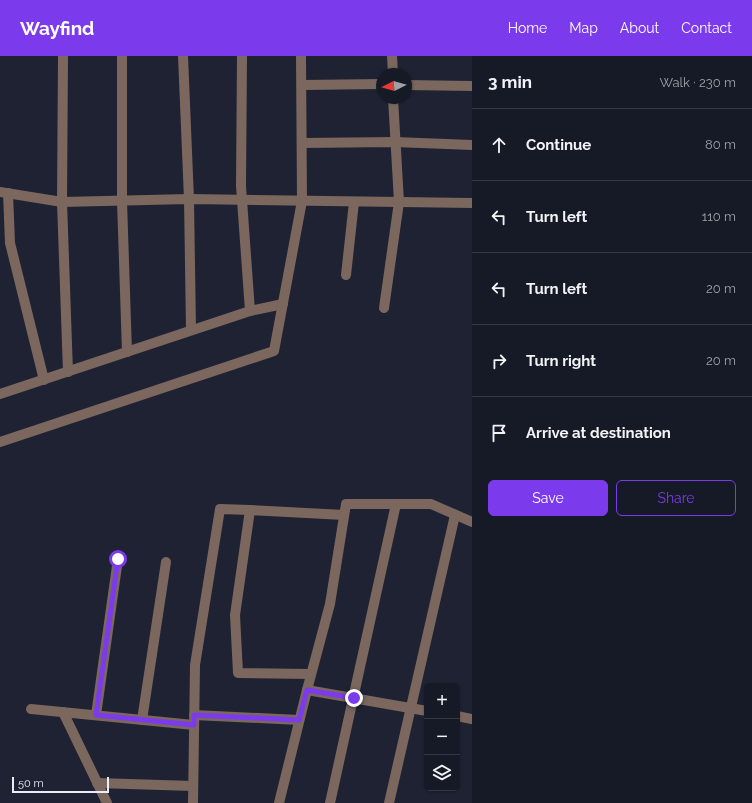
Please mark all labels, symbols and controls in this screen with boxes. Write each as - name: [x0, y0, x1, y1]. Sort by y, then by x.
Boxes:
- text: Wayfind: [20, 17, 94, 39]
- text: Home: [508, 20, 547, 36]
- text: Map: [569, 20, 598, 36]
- text: About: [620, 20, 659, 36]
- text: Contact: [681, 20, 732, 36]
- north arrow: [376, 68, 412, 104]
- text: 3 min: [488, 72, 532, 92]
- text: Walk · 230 m: [660, 75, 736, 90]
- icon: ahead: [488, 134, 510, 156]
- text: Continue: [526, 136, 591, 154]
- text: 80 m: [705, 137, 736, 152]
- icon: left: [488, 206, 510, 228]
- text: Turn left: [526, 208, 587, 226]
- text: 110 m: [702, 209, 736, 224]
- icon: left: [488, 278, 510, 300]
- text: Turn left: [526, 280, 587, 298]
- text: 20 m: [706, 281, 736, 296]
- icon: right: [488, 350, 510, 372]
- text: Turn right: [526, 352, 596, 370]
- text: 20 m: [706, 353, 736, 368]
- icon: arrive: [488, 422, 510, 444]
- text: Arrive at destination: [526, 424, 671, 442]
- button: Save: [488, 480, 608, 516]
- button: Share: [616, 480, 736, 516]
- route start: [109, 550, 127, 568]
- map controls: [424, 683, 460, 791]
- button: +: [424, 683, 460, 719]
- route end: [345, 689, 363, 707]
- button: −: [424, 719, 460, 755]
- button: layers: [424, 755, 460, 791]
- scale bar: [12, 775, 109, 794]
- text: 50 m: [18, 777, 44, 790]

